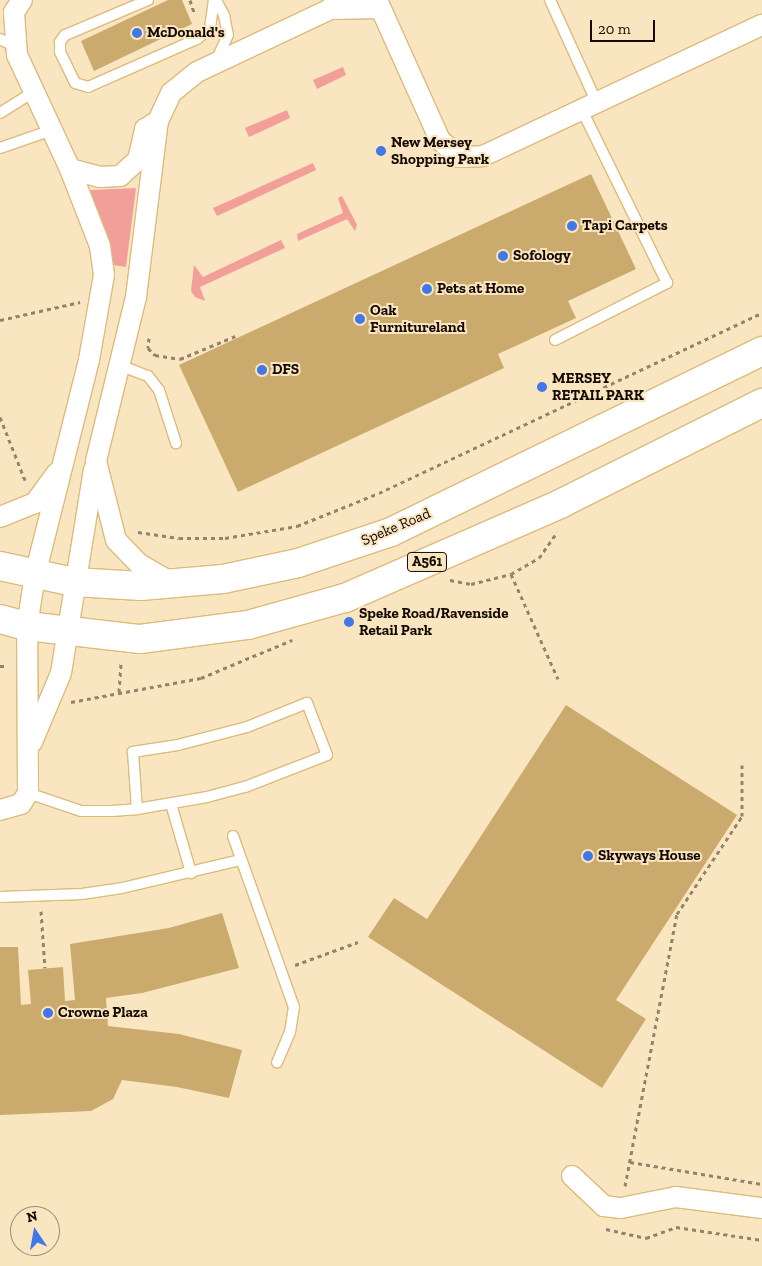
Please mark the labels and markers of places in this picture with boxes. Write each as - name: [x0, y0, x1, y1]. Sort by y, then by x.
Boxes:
- place label: McDonald's: [147, 24, 225, 42]
- marker: McDonald's: [131, 27, 143, 39]
- place label: New Mersey Shopping Park: [391, 133, 489, 168]
- marker: New Mersey Shopping Park: [375, 145, 387, 157]
- place label: Tapi Carpets: [582, 217, 668, 235]
- marker: Tapi Carpets: [566, 220, 578, 232]
- place label: Sofology: [513, 247, 571, 265]
- marker: Sofology: [497, 250, 509, 262]
- place label: Pets at Home: [437, 280, 524, 298]
- marker: Pets at Home: [421, 283, 433, 295]
- place label: Oak Furnitureland: [370, 301, 465, 336]
- marker: Oak Furnitureland: [354, 313, 366, 325]
- place label: DFS: [272, 361, 299, 379]
- marker: DFS: [256, 364, 268, 376]
- place label: MERSEY RETAIL PARK: [552, 369, 644, 404]
- marker: MERSEY RETAIL PARK: [536, 381, 548, 393]
- place label: Speke Road/Ravenside Retail Park: [359, 604, 508, 639]
- marker: Speke Road/Ravenside Retail Park: [343, 616, 355, 628]
- place label: Skyways House: [598, 847, 701, 865]
- marker: Skyways House: [582, 850, 594, 862]
- place label: Crowne Plaza: [58, 1004, 148, 1022]
- marker: Crowne Plaza: [42, 1007, 54, 1019]

